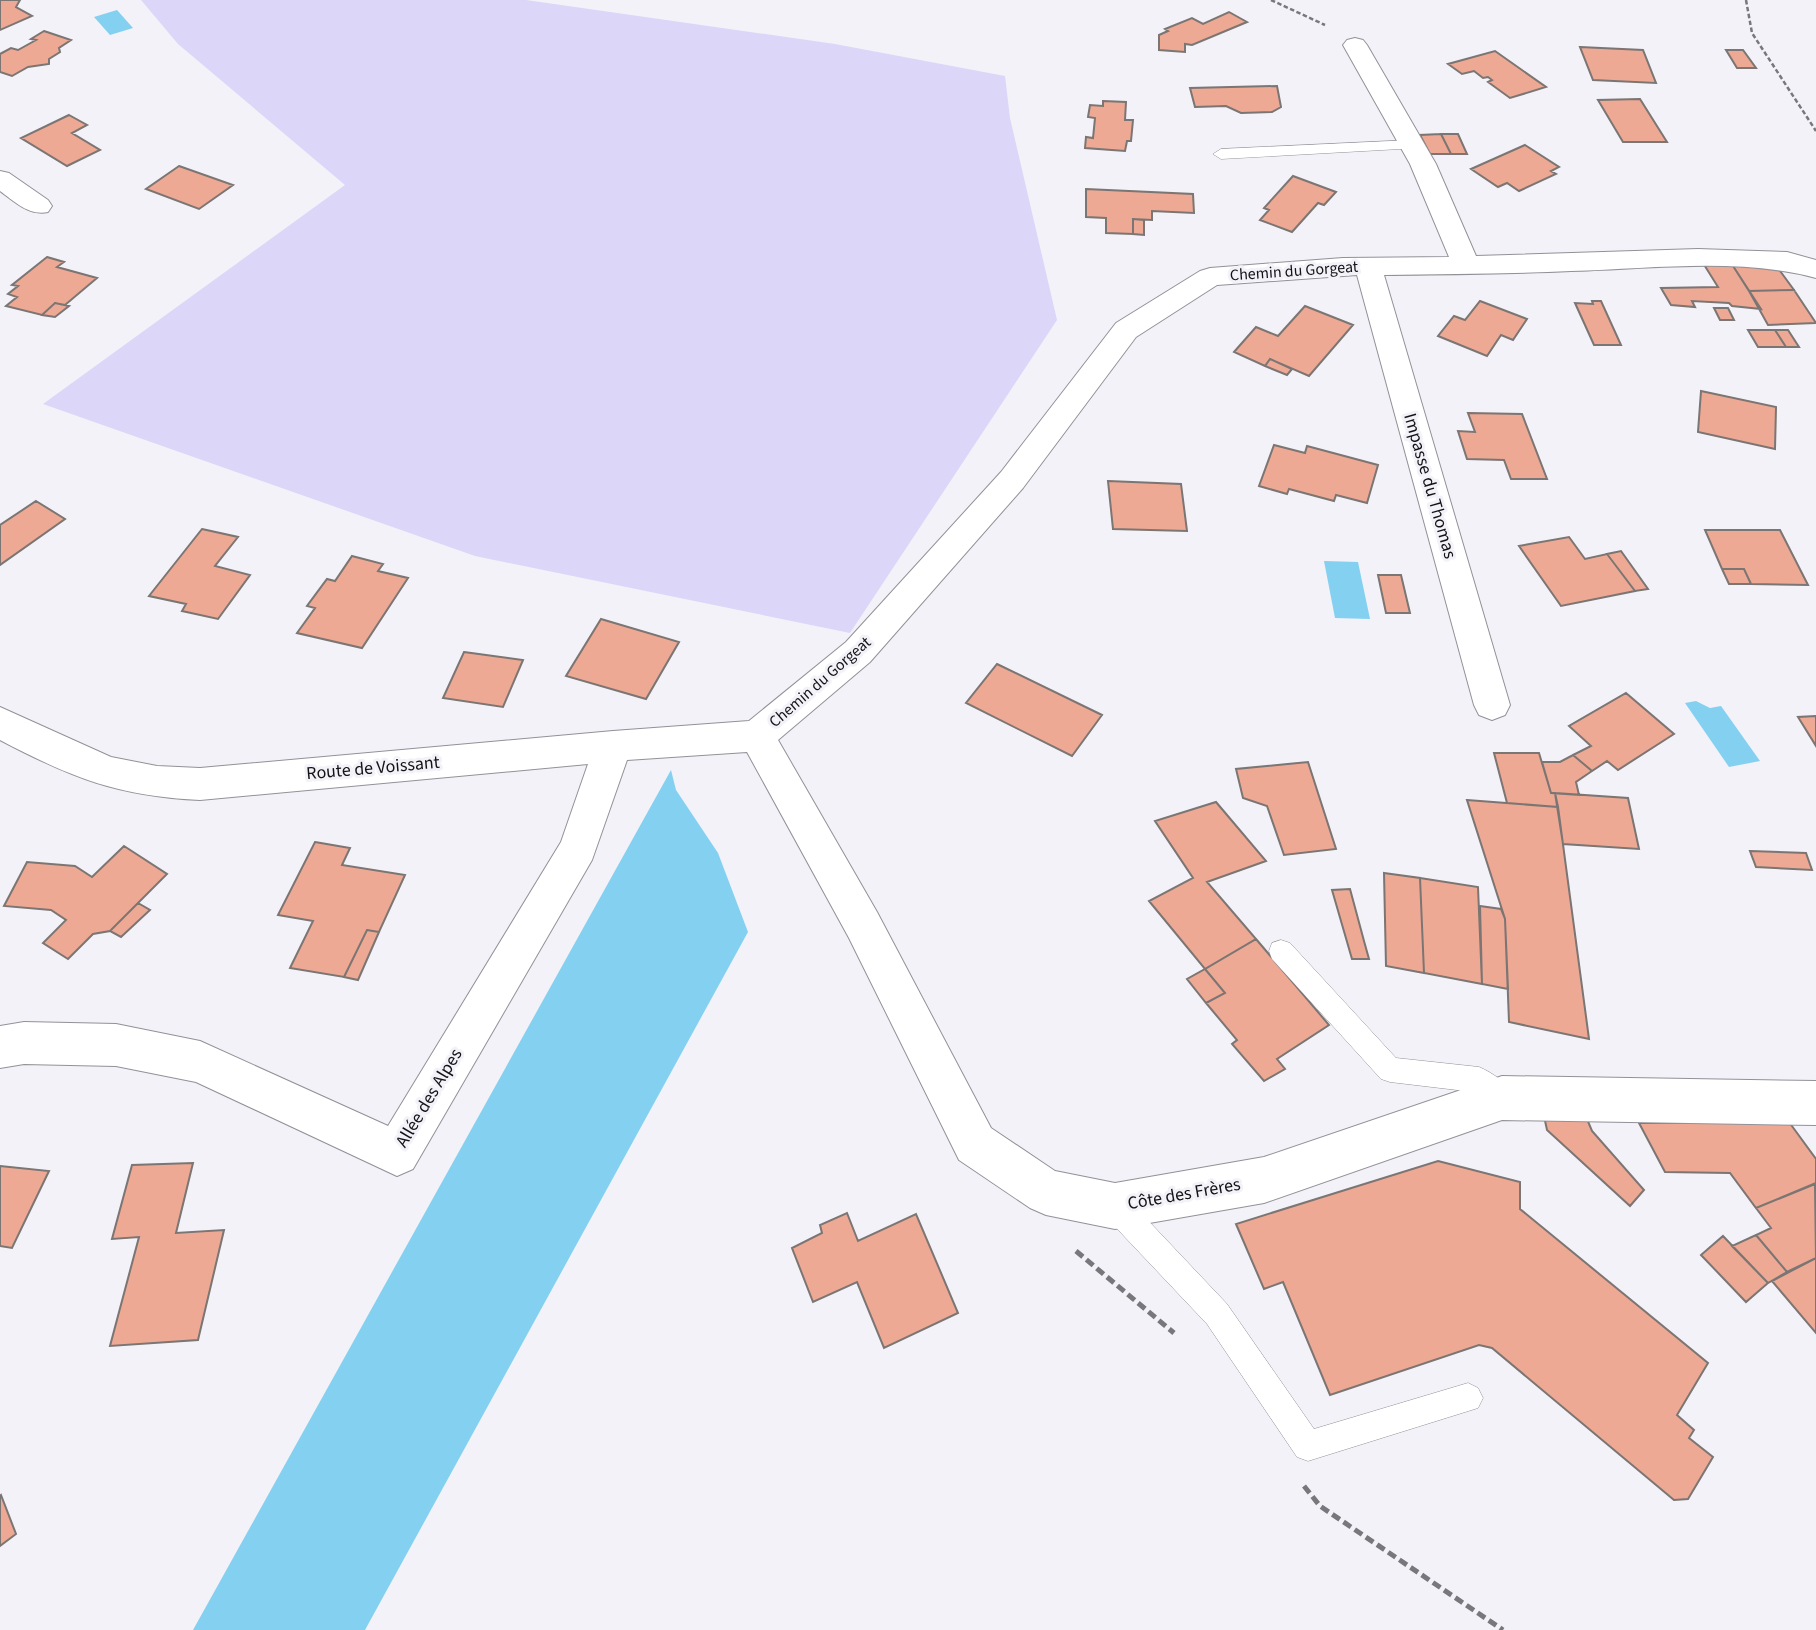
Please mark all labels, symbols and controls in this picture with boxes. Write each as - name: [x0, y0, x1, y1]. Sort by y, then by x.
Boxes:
- street label: Chemin du Gorgeat: [1229, 256, 1359, 286]
- street label: Impasse du Thomas: [1397, 410, 1463, 562]
- street label: Chemin du Gorgeat: [764, 631, 876, 732]
- street label: Route de Voissant: [305, 750, 441, 786]
- street label: Allée des Alpes: [390, 1044, 468, 1152]
- street label: Côte des Frères: [1126, 1172, 1242, 1216]

